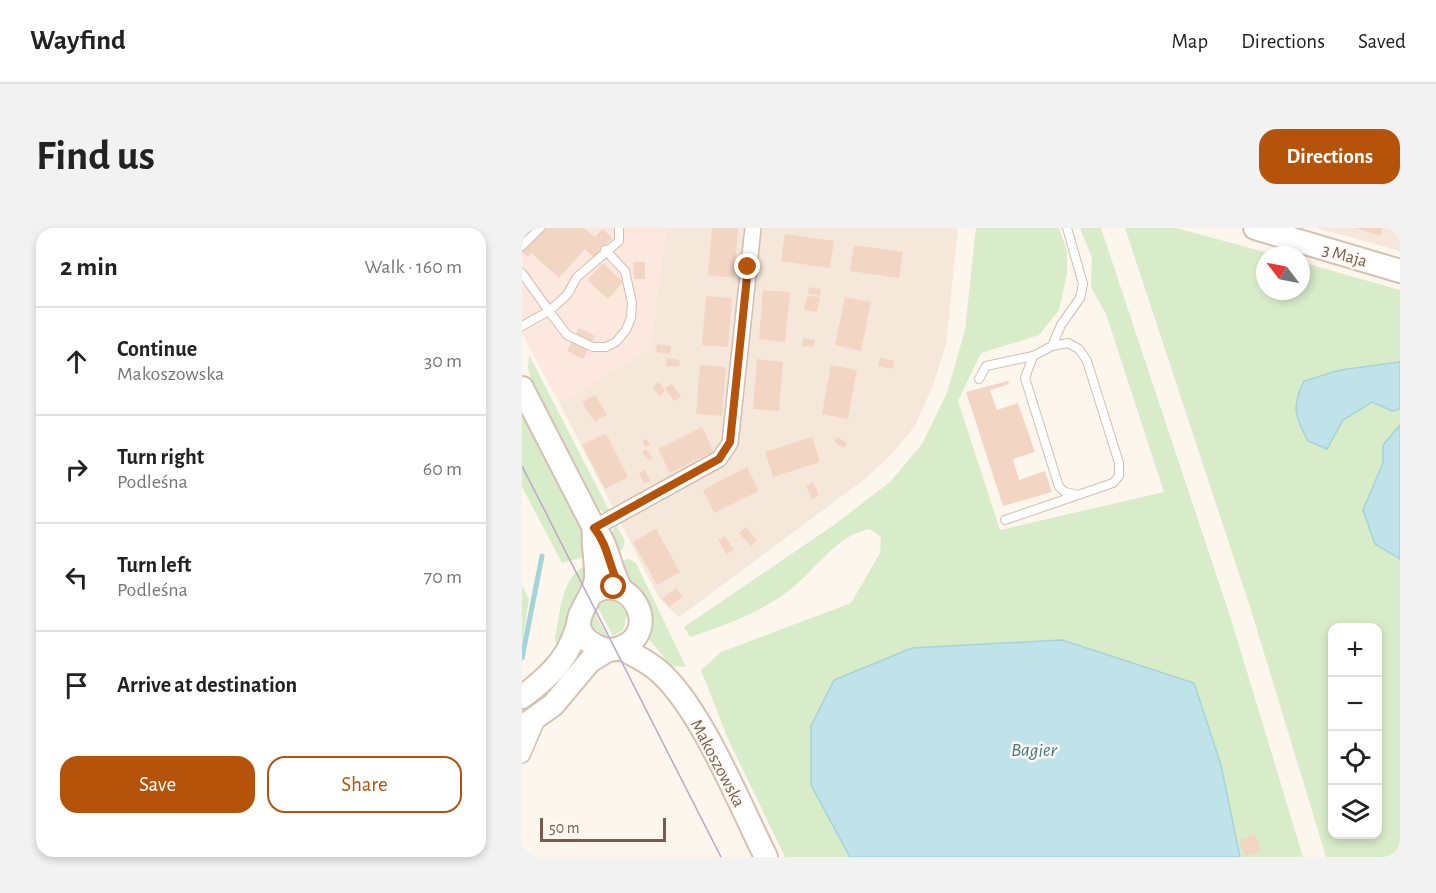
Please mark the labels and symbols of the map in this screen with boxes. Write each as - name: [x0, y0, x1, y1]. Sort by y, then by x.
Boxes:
- street label: 3 Maja: [1320, 241, 1369, 271]
- north arrow: [1256, 246, 1310, 300]
- route end: [734, 253, 760, 279]
- route start: [600, 573, 626, 599]
- street label: Makoszowska: [687, 717, 748, 810]
- water label: Bagier: [1011, 740, 1058, 760]
- scale bar: [540, 815, 666, 842]

